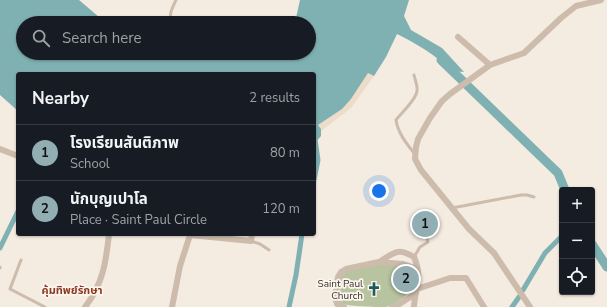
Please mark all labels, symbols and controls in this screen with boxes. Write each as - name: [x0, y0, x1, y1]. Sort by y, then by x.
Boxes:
- search box: [16, 16, 316, 60]
- icon: search: [30, 27, 52, 49]
- text: Search here: [62, 28, 142, 48]
- text: Nearby: [32, 87, 89, 110]
- text: 2 results: [249, 89, 300, 107]
- text: โรงเรียนสันติภาพ: [70, 133, 179, 153]
- text: 1: [41, 144, 49, 162]
- text: 80 m: [270, 144, 300, 162]
- text: School: [70, 155, 110, 173]
- your location: [369, 181, 389, 201]
- map controls: [559, 187, 595, 295]
- button: +: [559, 187, 595, 223]
- text: นักบุญเปาโล: [70, 189, 148, 209]
- text: 2: [41, 200, 49, 218]
- text: 120 m: [262, 200, 300, 218]
- pin: 1: [412, 209, 438, 239]
- text: Place · Saint Paul Circle: [70, 211, 207, 229]
- button: −: [559, 223, 595, 259]
- button: locate: [559, 259, 595, 295]
- pin: 2: [393, 264, 419, 294]
- place label: Saint Paul Church: [318, 277, 363, 303]
- church icon: Saint Paul Church: [366, 281, 382, 297]
- district label: คุ้มทิพย์รักษา: [42, 283, 103, 298]

